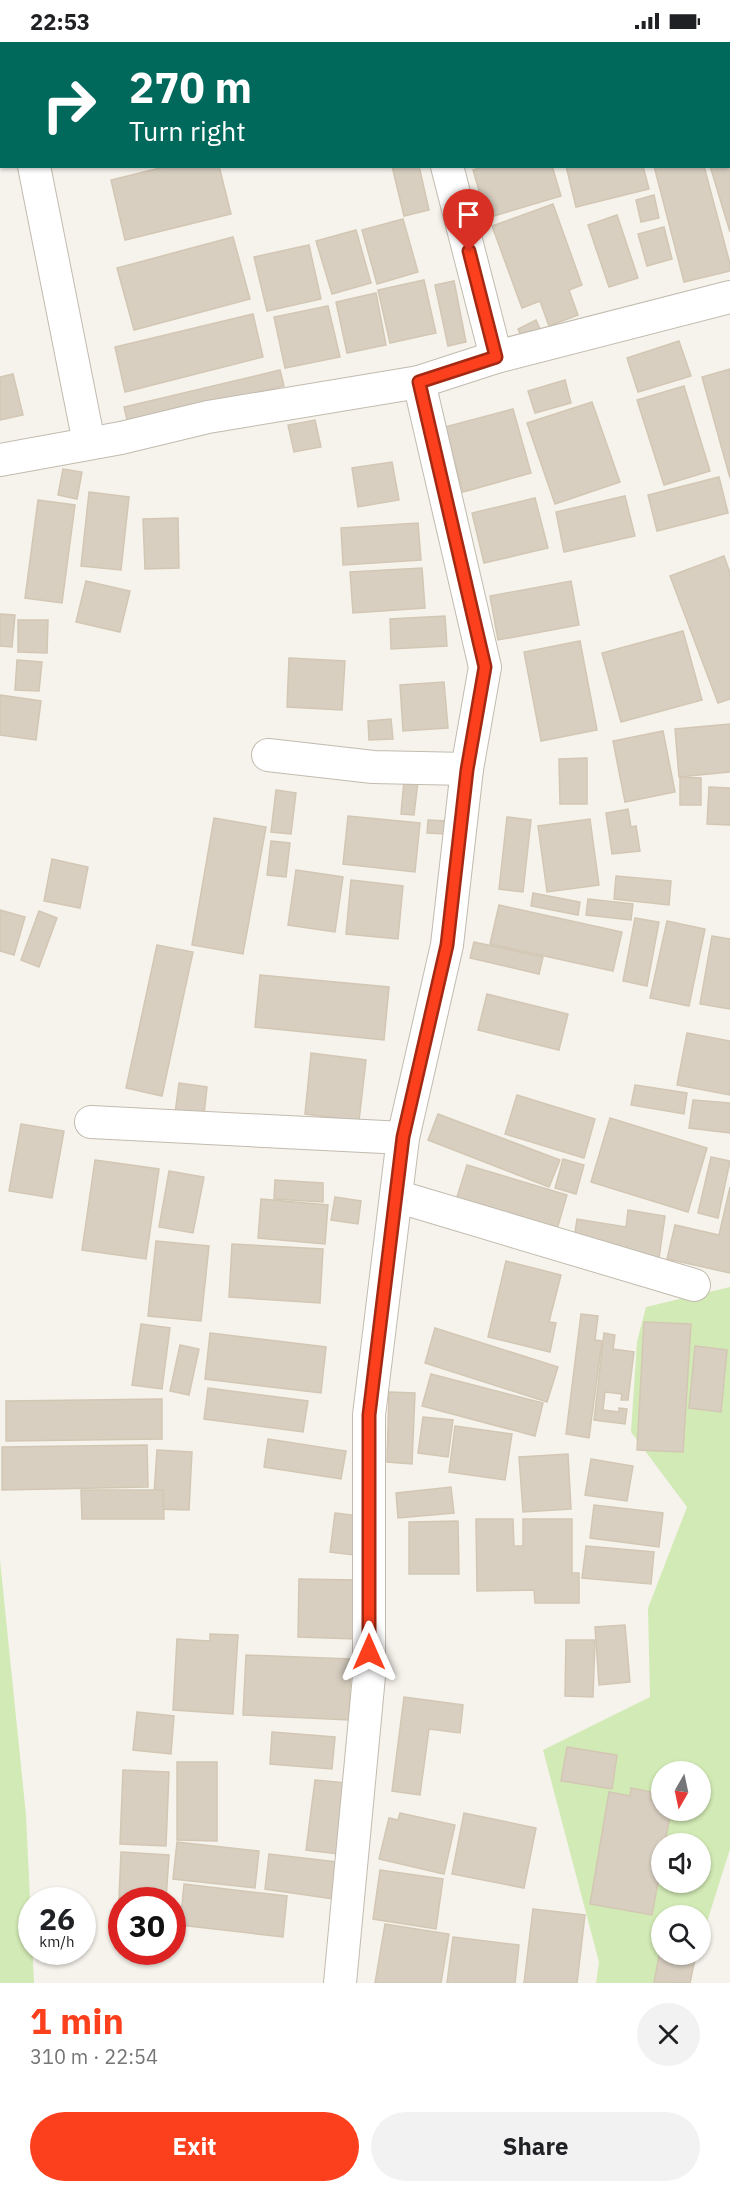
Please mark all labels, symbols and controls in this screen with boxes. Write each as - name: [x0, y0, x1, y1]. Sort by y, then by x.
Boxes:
- text: 22:53: [30, 7, 90, 36]
- text: 270 m: [129, 60, 252, 115]
- icon: right: [30, 66, 108, 144]
- text: Turn right: [129, 113, 246, 148]
- pin: [443, 189, 494, 251]
- icon: arrive: [452, 198, 485, 231]
- position arrow: [337, 1620, 401, 1684]
- north arrow: [651, 1761, 711, 1821]
- map controls: [651, 1761, 711, 1965]
- button: sound: [651, 1833, 711, 1893]
- speed limit sign: 30: [108, 1887, 186, 1965]
- text: 26: [39, 1899, 75, 1938]
- button: search: [651, 1905, 711, 1965]
- text: km/h: [39, 1932, 75, 1951]
- text: 1 min: [30, 1997, 124, 2044]
- button: close: [637, 2003, 700, 2066]
- text: 310 m · 22:54: [30, 2043, 158, 2070]
- button: Exit: [30, 2112, 359, 2181]
- button: Share: [371, 2112, 700, 2181]

